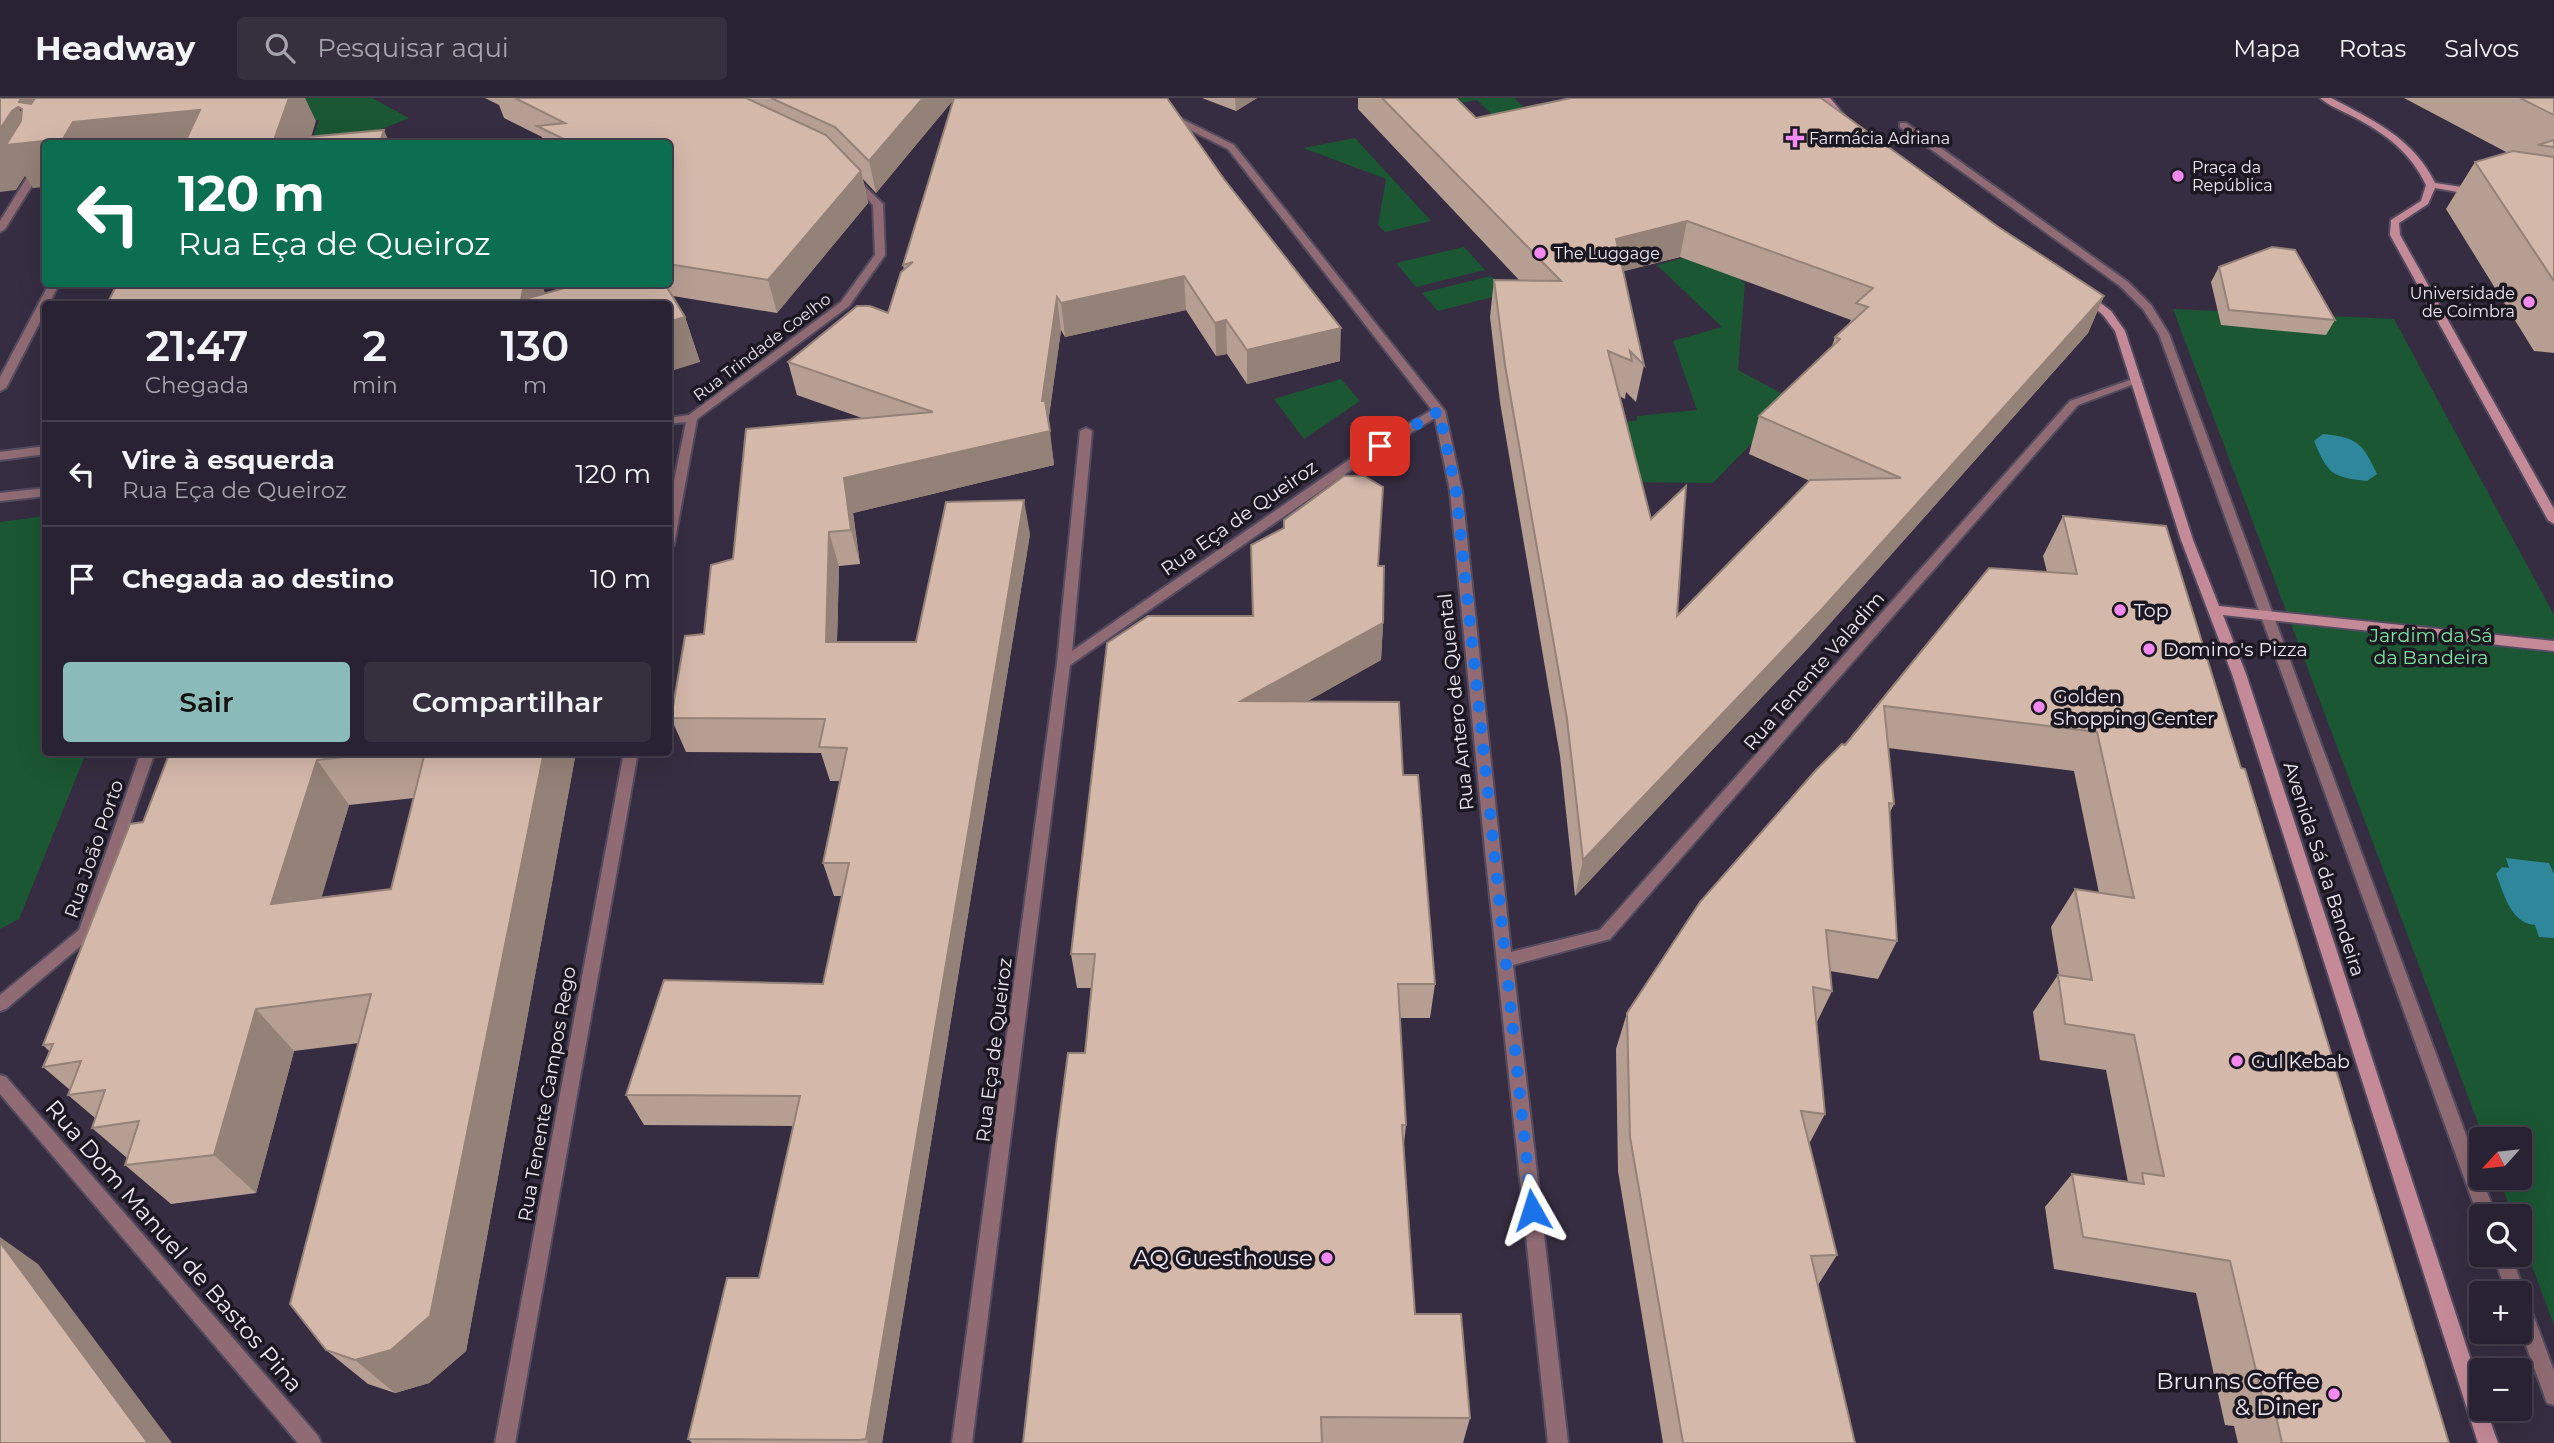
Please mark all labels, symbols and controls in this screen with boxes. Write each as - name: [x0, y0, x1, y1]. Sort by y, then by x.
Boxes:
- search box: [237, 17, 727, 80]
- text: Headway: [35, 28, 195, 68]
- icon: search: [261, 29, 299, 67]
- text: Pesquisar aqui: [317, 32, 509, 64]
- text: Mapa: [2233, 34, 2301, 63]
- text: Rotas: [2339, 34, 2406, 63]
- text: Salvos: [2444, 34, 2519, 63]
- place label: Farmácia Adriana: [1809, 129, 1950, 148]
- marker: Farmácia Adriana: [1787, 130, 1803, 146]
- place label: Praça da República: [2192, 158, 2273, 195]
- text: 120 m: [178, 164, 325, 223]
- icon: left: [63, 168, 154, 259]
- marker: Praça da República: [2170, 168, 2186, 184]
- text: Rua Eça de Queiroz: [178, 224, 491, 263]
- place label: The Luggage: [1554, 244, 1660, 263]
- marker: The Luggage: [1532, 245, 1548, 261]
- place label: Universidade de Coimbra: [2410, 284, 2515, 321]
- street label: Rua Trindade Coelho: [690, 289, 834, 405]
- marker: Universidade de Coimbra: [2521, 294, 2537, 310]
- text: 21:47: [145, 320, 248, 372]
- text: 2: [363, 320, 387, 372]
- text: 130: [501, 320, 569, 372]
- text: Chegada: [145, 371, 249, 399]
- text: min: [352, 371, 398, 399]
- text: m: [523, 371, 547, 399]
- pin: [1350, 416, 1410, 476]
- icon: arrive: [1361, 427, 1399, 465]
- text: Vire à esquerda: [122, 444, 335, 476]
- icon: left: [63, 455, 101, 493]
- street label: Rua Eça de Queiroz: [1156, 455, 1322, 581]
- text: 120 m: [575, 458, 651, 490]
- text: Rua Eça de Queiroz: [122, 476, 347, 504]
- icon: arrive: [63, 560, 101, 598]
- text: Chegada ao destino: [122, 563, 394, 595]
- text: 10 m: [590, 563, 651, 595]
- street label: Rua Tenente Valadim: [1739, 587, 1889, 755]
- street label: Rua Antero de Quental: [1433, 592, 1479, 812]
- place label: Top: [2134, 599, 2169, 622]
- marker: Top: [2112, 602, 2128, 618]
- park label: Jardim da Sá da Bandeira: [2368, 624, 2493, 669]
- place label: Domino's Pizza: [2163, 638, 2308, 661]
- marker: Domino's Pizza: [2141, 641, 2157, 657]
- button: Sair: [63, 662, 350, 742]
- button: Compartilhar: [364, 662, 651, 742]
- place label: Golden Shopping Center: [2053, 685, 2215, 730]
- marker: Golden Shopping Center: [2031, 699, 2047, 715]
- street label: Avenida Sá da Bandeira: [2278, 759, 2370, 979]
- street label: Rua João Porto: [60, 777, 128, 921]
- street label: Rua Eça de Queiroz: [971, 956, 1017, 1144]
- street label: Rua Tenente Campos Rego: [513, 964, 581, 1223]
- place label: Gul Kebab: [2251, 1050, 2350, 1073]
- marker: Gul Kebab: [2229, 1053, 2245, 1069]
- street label: Rua Dom Manuel de Bastos Pina: [39, 1094, 309, 1398]
- north arrow: [2469, 1127, 2532, 1190]
- map controls: [2469, 1127, 2532, 1421]
- position arrow: [1495, 1173, 1569, 1247]
- button: search: [2469, 1204, 2532, 1267]
- place label: AQ Guesthouse: [1133, 1244, 1313, 1272]
- marker: AQ Guesthouse: [1319, 1250, 1335, 1266]
- button: +: [2469, 1281, 2532, 1344]
- button: −: [2469, 1358, 2532, 1421]
- place label: Brunns Coffee & Diner: [2156, 1367, 2320, 1421]
- marker: Brunns Coffee & Diner: [2326, 1386, 2342, 1402]

